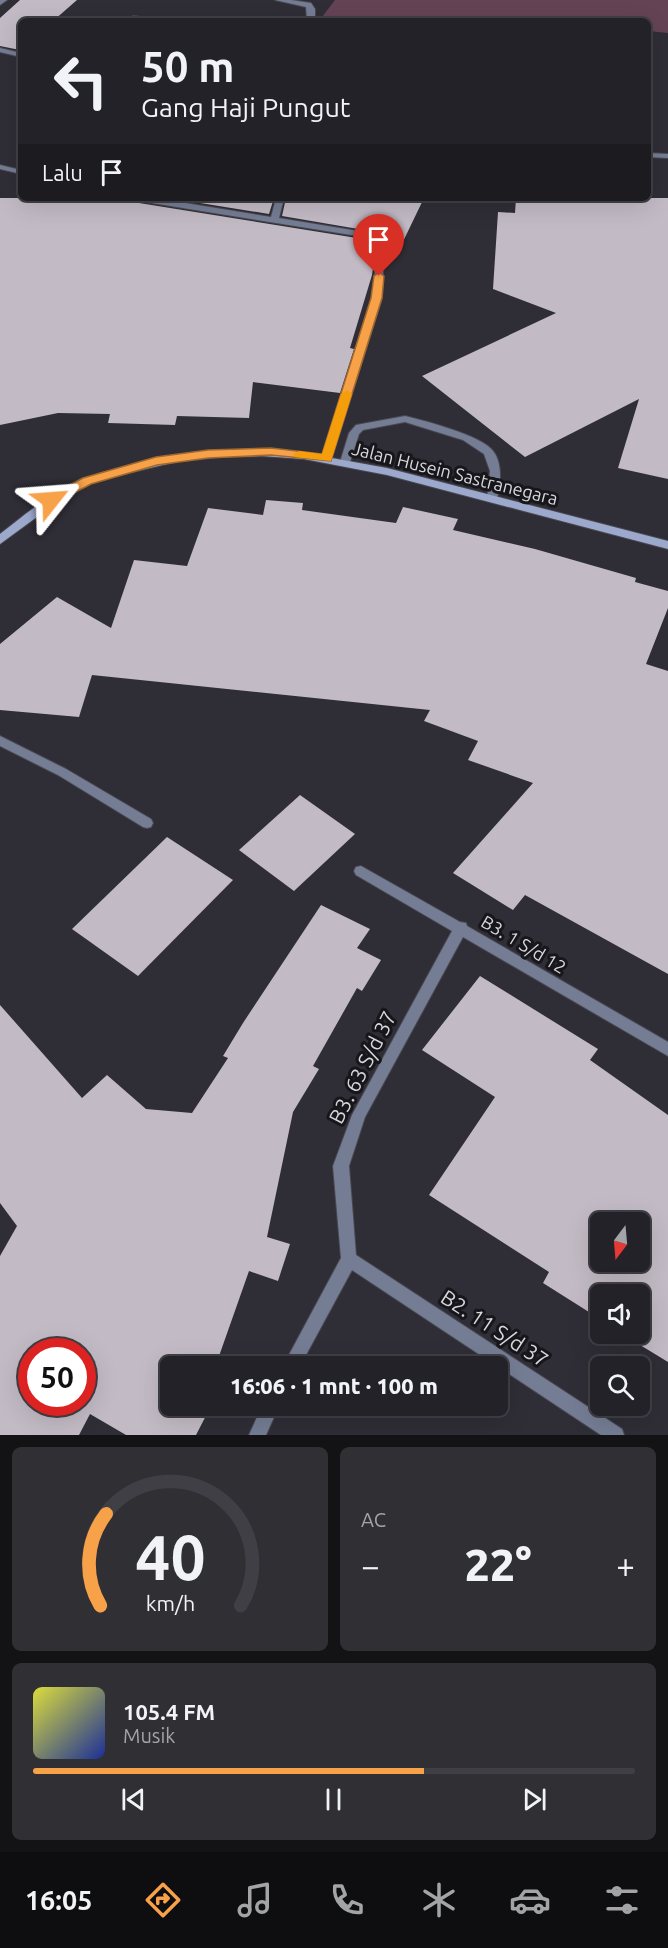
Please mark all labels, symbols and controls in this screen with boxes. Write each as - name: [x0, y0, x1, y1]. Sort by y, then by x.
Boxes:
- icon: left: [42, 42, 120, 120]
- text: 50 m: [141, 43, 235, 90]
- text: Gang Haji Pungut: [141, 92, 350, 122]
- icon: arrive: [95, 156, 128, 189]
- text: Lalu: [42, 160, 83, 185]
- pin: [353, 214, 404, 276]
- icon: arrive: [362, 223, 395, 256]
- street label: Jalan Husein Sastranegara: [350, 438, 560, 508]
- position arrow: [19, 468, 83, 532]
- street label: B3. 1 S/d 12: [478, 911, 570, 977]
- street label: B3. 63 S/d 37: [323, 1007, 401, 1127]
- north arrow: [590, 1212, 650, 1272]
- map controls: [590, 1212, 650, 1416]
- street label: B2. 11 S/d 37: [437, 1284, 553, 1372]
- button: sound: [590, 1284, 650, 1344]
- speed limit sign: 50: [18, 1338, 96, 1416]
- button: search: [590, 1356, 650, 1416]
- text: 16:06 · 1 mnt · 100 m: [230, 1373, 438, 1398]
- text: AC: [361, 1508, 386, 1531]
- text: 40: [135, 1522, 205, 1592]
- text: 22°: [464, 1539, 532, 1590]
- text: −: [361, 1547, 380, 1584]
- text: +: [616, 1547, 635, 1584]
- text: km/h: [145, 1591, 195, 1615]
- text: 105.4 FM: [123, 1699, 215, 1724]
- text: Musik: [123, 1724, 175, 1747]
- icon: previous: [117, 1783, 150, 1816]
- icon: pause: [317, 1783, 350, 1816]
- icon: next: [518, 1783, 551, 1816]
- icon: directions: [142, 1879, 184, 1921]
- icon: music: [234, 1879, 276, 1921]
- icon: phone: [326, 1879, 368, 1921]
- icon: climate: [418, 1879, 460, 1921]
- icon: car: [509, 1879, 551, 1921]
- icon: filters: [601, 1879, 643, 1921]
- text: 16:05: [25, 1885, 92, 1915]

